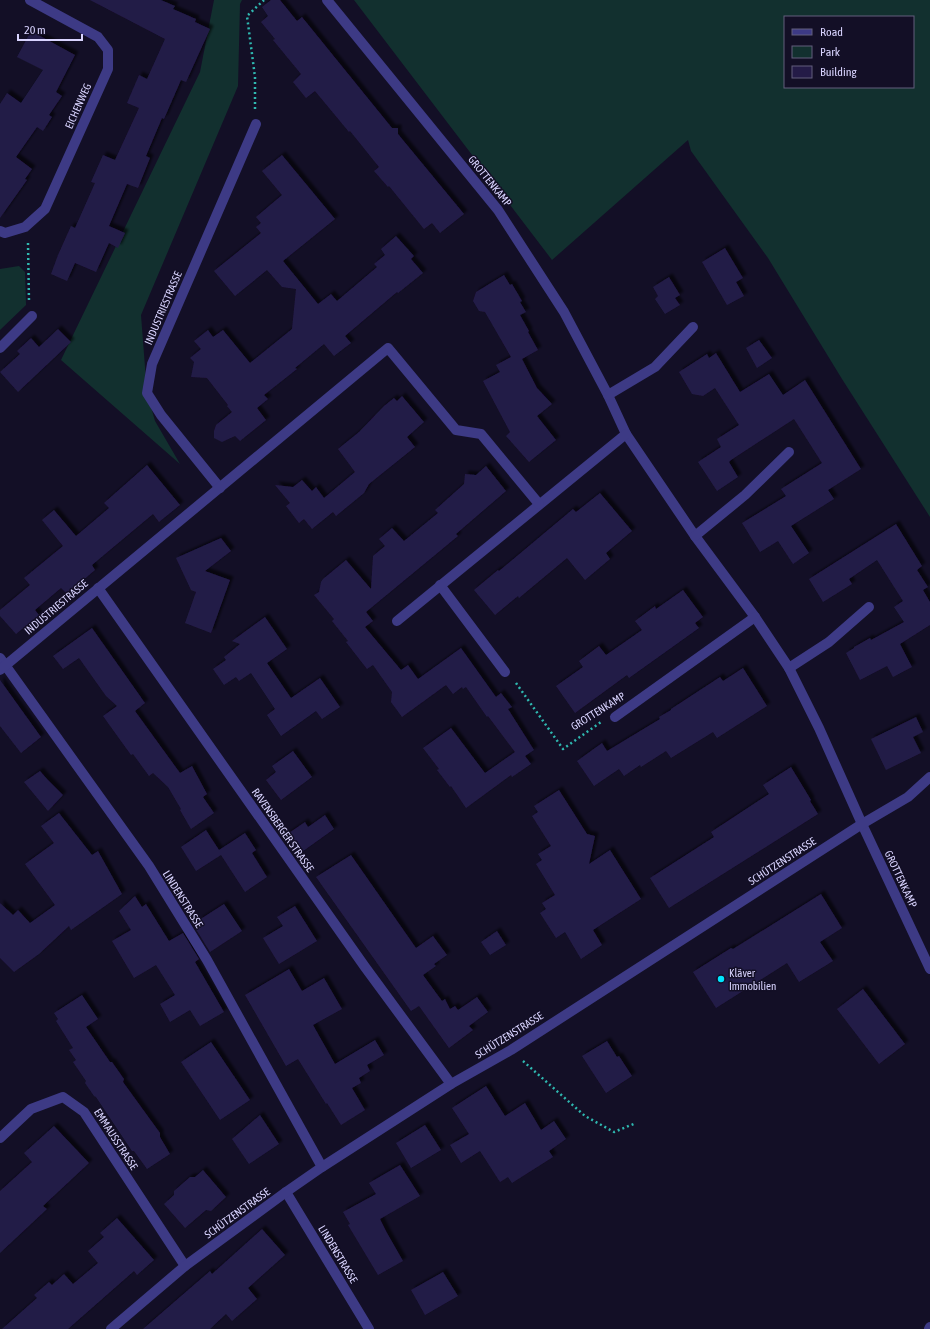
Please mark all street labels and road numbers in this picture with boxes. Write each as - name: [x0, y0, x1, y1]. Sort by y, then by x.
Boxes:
- street label: EICHENWEG: [63, 81, 93, 131]
- street label: GROTTENKAMP: [466, 153, 514, 209]
- street label: INDUSTRIESTRASSE: [142, 269, 184, 347]
- street label: INDUSTRIESTRASSE: [22, 577, 90, 637]
- street label: GROTTENKAMP: [569, 690, 627, 732]
- street label: RAVENSBERGER STRASSE: [250, 786, 316, 874]
- street label: SCHÜTZENSTRASSE: [746, 835, 818, 887]
- street label: GROTTENKAMP: [883, 848, 919, 910]
- street label: LINDENSTRASSE: [161, 868, 206, 930]
- street label: SCHÜTZENSTRASSE: [473, 1009, 545, 1061]
- street label: EMMAUSSTRASSE: [92, 1106, 140, 1172]
- street label: SCHÜTZENSTRASSE: [202, 1185, 272, 1241]
- street label: LINDENSTRASSE: [316, 1223, 360, 1285]

